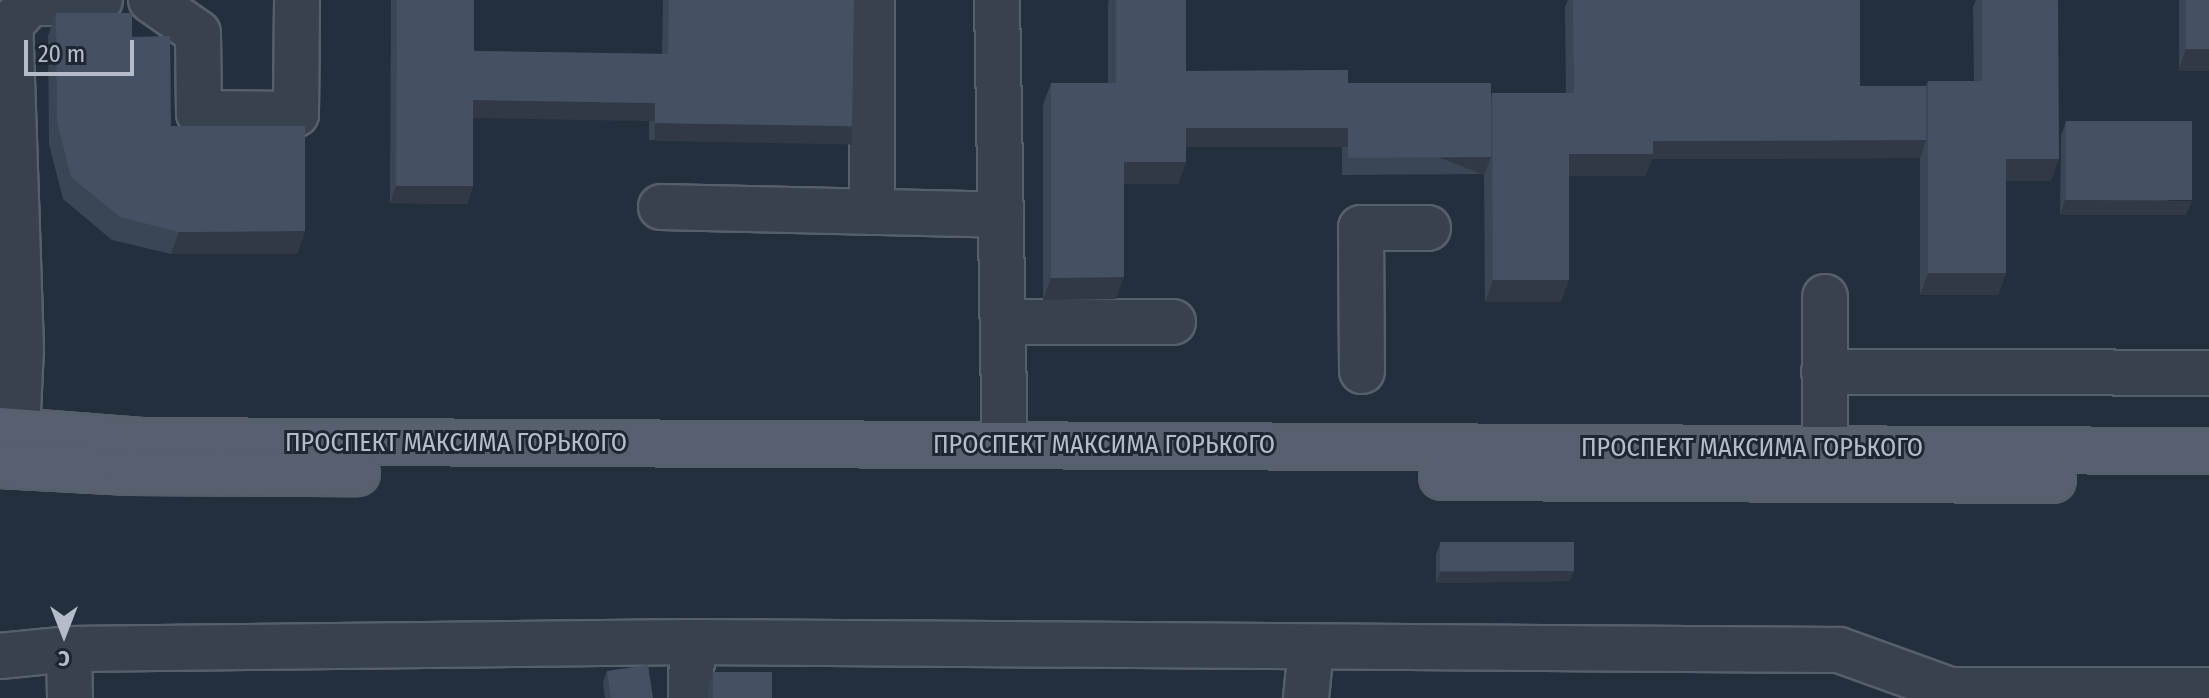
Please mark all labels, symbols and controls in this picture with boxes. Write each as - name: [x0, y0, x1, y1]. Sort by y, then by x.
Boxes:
- scale bar: [28, 24, 138, 74]
- text: 20 m: [38, 40, 85, 68]
- street label: ПРОСПЕКТ МАКСИМА ГОРЬКОГО: [285, 427, 627, 459]
- street label: ПРОСПЕКТ МАКСИМА ГОРЬКОГО: [933, 429, 1275, 461]
- street label: ПРОСПЕКТ МАКСИМА ГОРЬКОГО: [1581, 432, 1923, 464]
- north arrow: [24, 594, 104, 674]
- text: С: [58, 645, 70, 672]

